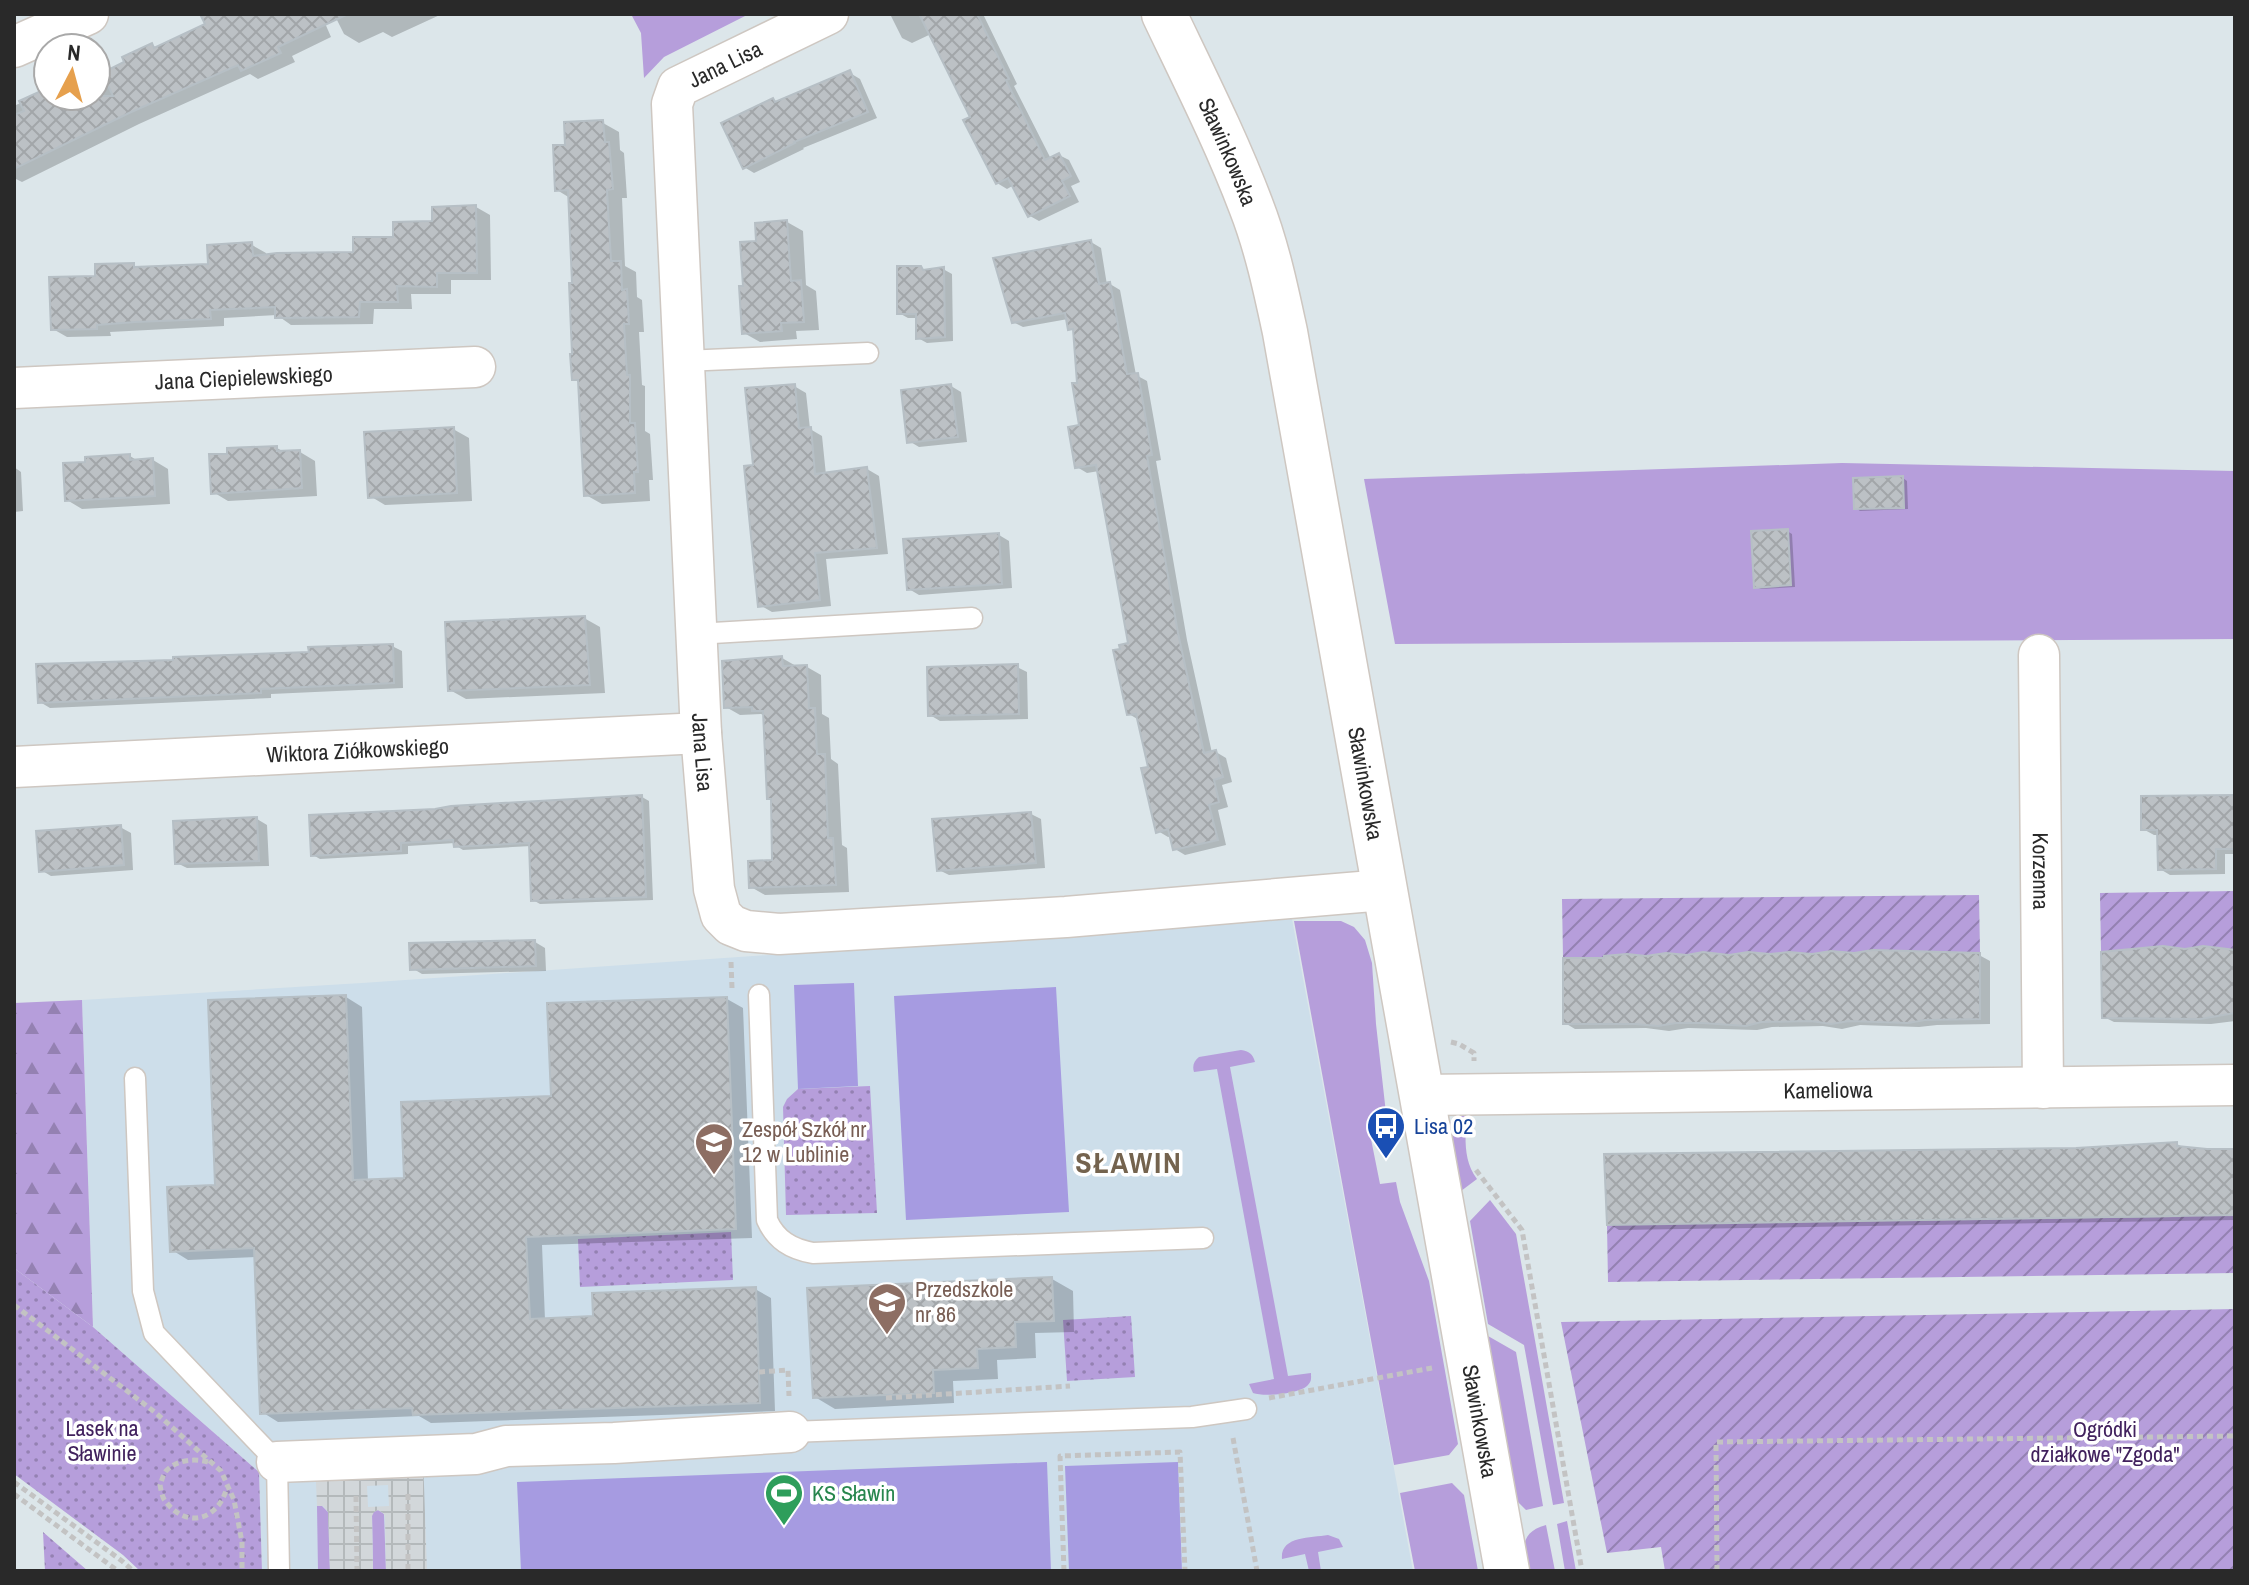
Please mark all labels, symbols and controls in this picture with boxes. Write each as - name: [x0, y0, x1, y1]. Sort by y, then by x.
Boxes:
- north arrow: [32, 32, 112, 112]
- street label: Jana Lisa: [683, 33, 767, 95]
- text: N: [66, 37, 82, 68]
- street label: Sławinkowska: [1191, 93, 1264, 210]
- street label: Jana Ciepielewskiego: [154, 359, 333, 397]
- street label: Jana Lisa: [685, 713, 721, 793]
- street label: Sławinkowska: [1341, 724, 1391, 842]
- street label: Wiktora Ziółkowskiego: [266, 730, 450, 769]
- street label: Korzenna: [2026, 832, 2056, 910]
- street label: Kameliowa: [1783, 1074, 1873, 1106]
- bus stop icon: Lisa 02: [1365, 1105, 1407, 1160]
- place label: Lisa 02: [1414, 1111, 1473, 1141]
- place label: Zespół Szkół nr 12 w Lublinie: [742, 1114, 866, 1169]
- school or university icon: Zespół Szkół nr 12 w Lublinie: [693, 1121, 735, 1176]
- district label: SŁAWIN: [1075, 1142, 1183, 1182]
- place label: Przedszkole nr 86: [915, 1274, 1013, 1329]
- school or university icon: Przedszkole nr 86: [866, 1281, 908, 1336]
- street label: Sławinkowska: [1455, 1362, 1505, 1480]
- park label: Lasek na Sławinie: [65, 1413, 139, 1468]
- park label: Ogródki działkowe "Zgoda": [2030, 1414, 2180, 1469]
- sports icon: KS Sławin: [763, 1472, 805, 1527]
- place label: KS Sławin: [812, 1478, 895, 1508]

